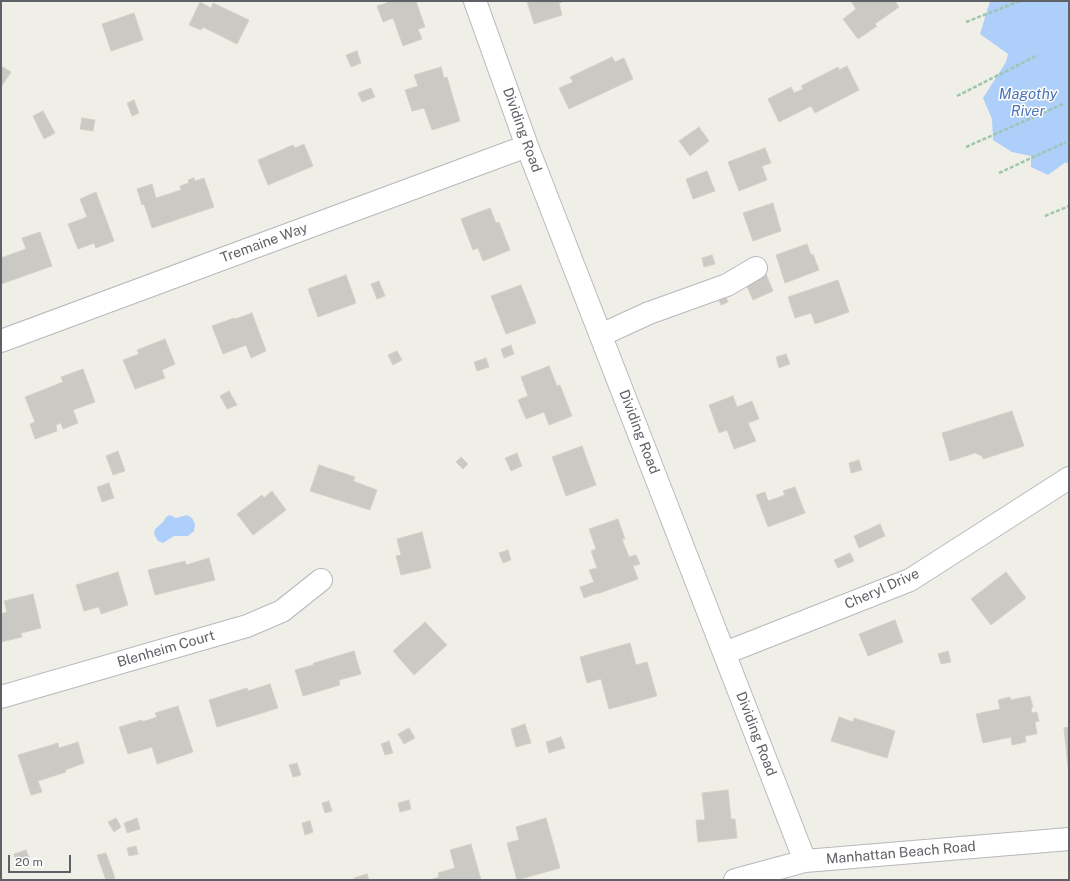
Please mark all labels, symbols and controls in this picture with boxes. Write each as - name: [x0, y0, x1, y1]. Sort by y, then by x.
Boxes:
- street label: Dividing Road: [499, 85, 545, 175]
- water label: Magothy River: [999, 85, 1057, 120]
- street label: Tremaine Way: [218, 219, 310, 267]
- street label: Dividing Road: [615, 387, 663, 477]
- street label: Cheryl Drive: [842, 565, 922, 613]
- street label: Blenheim Court: [115, 627, 217, 671]
- street label: Dividing Road: [732, 689, 780, 779]
- street label: Manhattan Beach Road: [825, 838, 977, 868]
- scale bar: [10, 847, 73, 873]
- text: 20 m: [15, 855, 43, 869]

